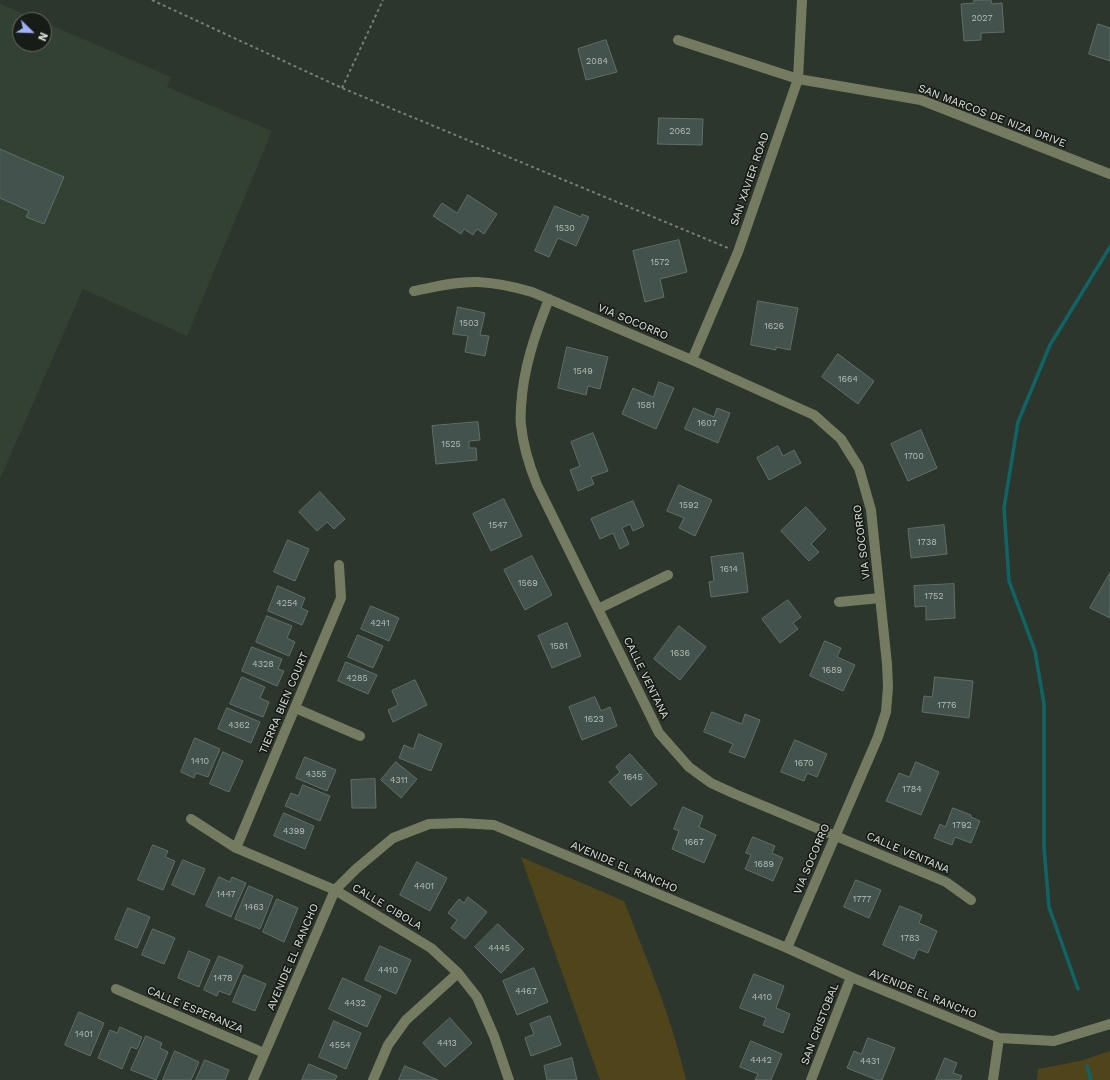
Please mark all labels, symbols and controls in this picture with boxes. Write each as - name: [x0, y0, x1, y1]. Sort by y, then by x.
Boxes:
- north arrow: [12, 12, 52, 52]
- house number: 2027: [972, 13, 992, 23]
- text: N: [35, 30, 50, 43]
- house number: 2084: [586, 56, 608, 66]
- street label: SAN MARCOS DE NIZA DRIVE: [916, 82, 1068, 150]
- house number: 2062: [669, 126, 691, 136]
- street label: SAN XAVIER ROAD: [728, 131, 772, 227]
- house number: 1530: [555, 223, 575, 233]
- house number: 1572: [650, 257, 670, 267]
- street label: VIA SOCORRO: [596, 301, 670, 343]
- house number: 1503: [459, 318, 479, 328]
- house number: 1626: [764, 321, 784, 331]
- house number: 1549: [573, 366, 593, 376]
- house number: 1664: [838, 374, 858, 384]
- house number: 1581: [637, 400, 655, 410]
- house number: 1607: [697, 418, 717, 428]
- house number: 1525: [441, 439, 461, 449]
- house number: 1700: [904, 451, 924, 461]
- house number: 1592: [679, 500, 699, 510]
- street label: VIA SOCORRO: [851, 504, 873, 580]
- house number: 1547: [489, 520, 507, 530]
- house number: 1738: [917, 537, 937, 547]
- house number: 1614: [720, 564, 738, 574]
- house number: 1569: [518, 578, 538, 588]
- house number: 1752: [924, 591, 944, 601]
- house number: 4254: [276, 598, 298, 608]
- house number: 4241: [370, 618, 390, 628]
- street label: CALLE VENTANA: [621, 635, 671, 721]
- house number: 1581: [550, 641, 568, 651]
- house number: 1636: [670, 648, 690, 658]
- street label: TIERRA BIEN COURT: [257, 650, 311, 756]
- house number: 4328: [252, 659, 274, 669]
- house number: 1689: [822, 665, 842, 675]
- house number: 4285: [346, 673, 368, 683]
- house number: 1776: [938, 700, 956, 710]
- house number: 1623: [584, 714, 604, 724]
- house number: 4362: [228, 720, 250, 730]
- house number: 1410: [191, 756, 209, 766]
- house number: 1670: [794, 758, 814, 768]
- house number: 4355: [305, 769, 327, 779]
- house number: 1645: [623, 772, 643, 782]
- house number: 4311: [390, 775, 408, 785]
- house number: 1784: [902, 784, 922, 794]
- house number: 1792: [952, 820, 972, 830]
- street label: VIA SOCORRO: [791, 822, 833, 896]
- house number: 4399: [283, 826, 305, 836]
- street label: CALLE VENTANA: [864, 829, 952, 877]
- house number: 1667: [684, 837, 704, 847]
- street label: AVENIDE EL RANCHO: [569, 839, 679, 895]
- house number: 1689: [754, 859, 774, 869]
- street label: CALLE CIBOLA: [350, 881, 424, 933]
- house number: 4401: [414, 881, 434, 891]
- house number: 1447: [216, 889, 236, 899]
- house number: 1777: [853, 894, 871, 904]
- house number: 1463: [244, 902, 264, 912]
- street label: AVENIDE EL RANCHO: [265, 902, 321, 1012]
- house number: 1783: [901, 933, 919, 943]
- house number: 4445: [488, 943, 510, 953]
- house number: 4410: [378, 965, 398, 975]
- street label: AVENIDE EL RANCHO: [867, 966, 979, 1022]
- house number: 1478: [214, 973, 232, 983]
- street label: SAN CRISTOBAL: [798, 981, 842, 1067]
- street label: CALLE ESPERANZA: [145, 984, 245, 1036]
- house number: 4467: [515, 986, 537, 996]
- house number: 4410: [752, 992, 772, 1002]
- house number: 4432: [344, 998, 366, 1008]
- house number: 1401: [75, 1029, 93, 1039]
- house number: 4413: [437, 1038, 457, 1048]
- house number: 4554: [329, 1040, 351, 1050]
- house number: 4442: [750, 1055, 772, 1065]
- house number: 4431: [860, 1056, 880, 1066]

